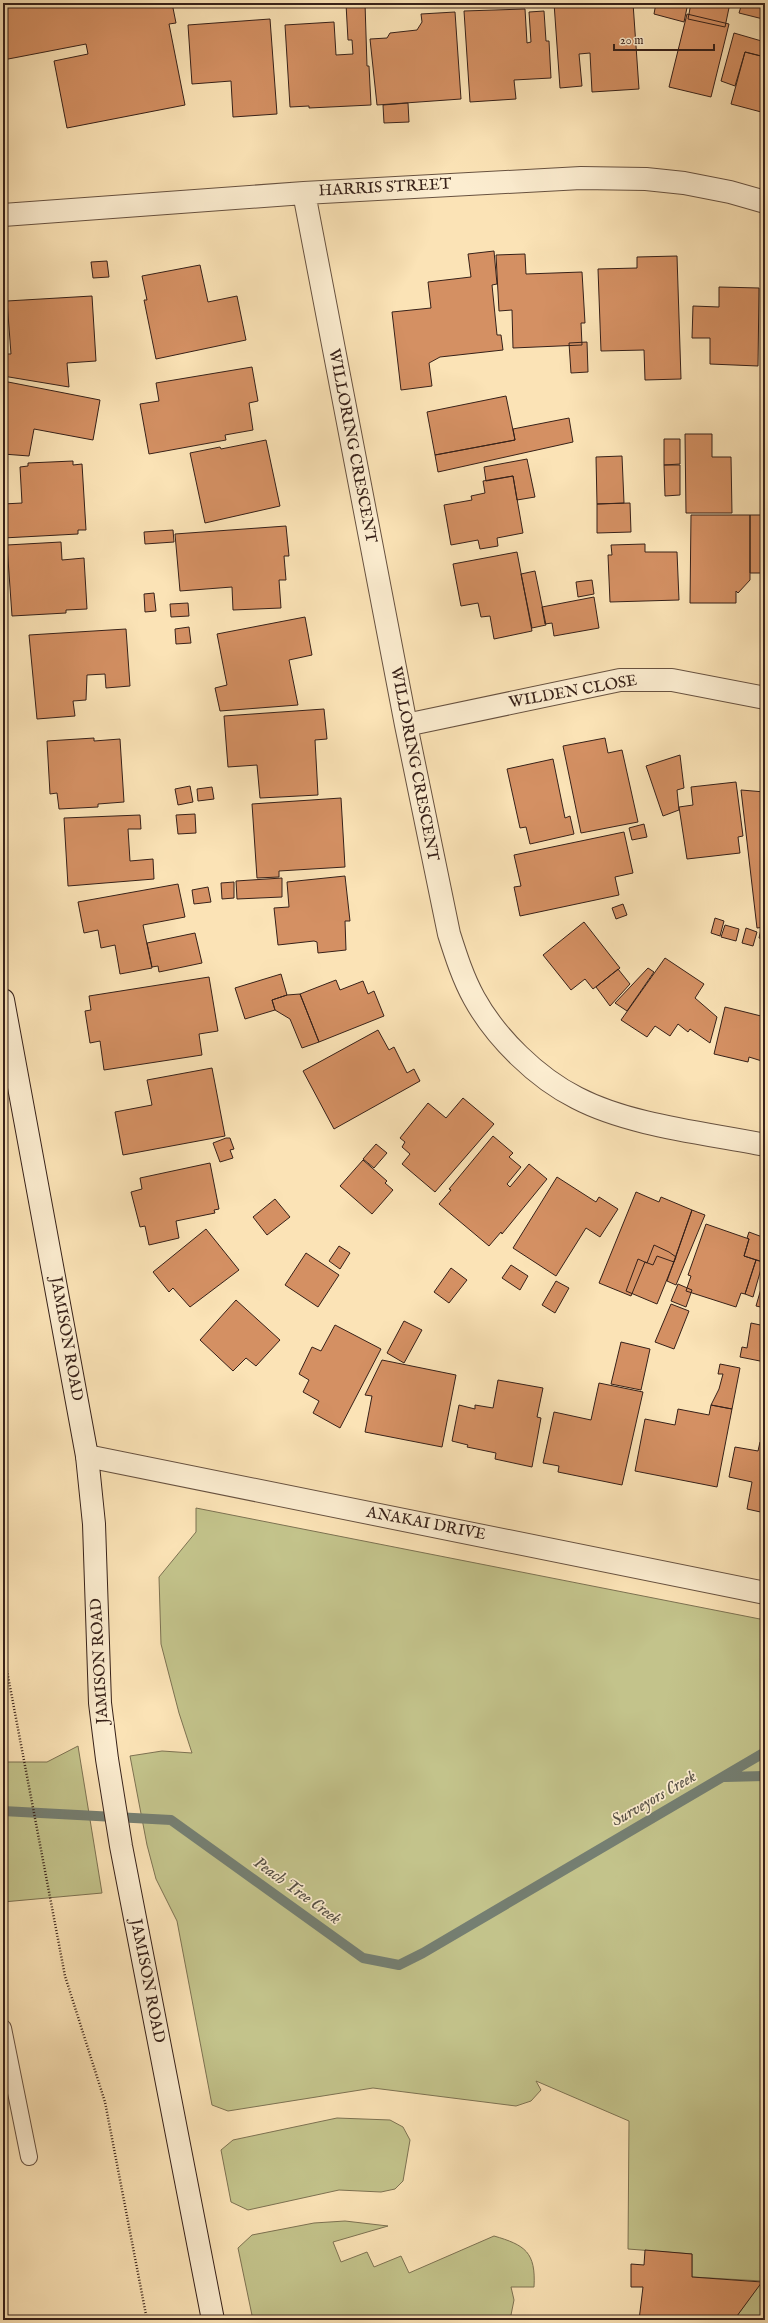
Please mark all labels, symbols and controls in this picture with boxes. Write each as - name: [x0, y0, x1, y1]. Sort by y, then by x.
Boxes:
- scale bar: [614, 26, 714, 52]
- text: 20 m: [620, 33, 643, 48]
- street label: HARRIS STREET: [318, 175, 452, 201]
- street label: WILLORING CRESCENT: [323, 347, 381, 545]
- street label: WILLORING CRESCENT: [385, 665, 443, 863]
- street label: WILDEN CLOSE: [507, 671, 639, 713]
- street label: JAMISON ROAD: [45, 1273, 87, 1403]
- street label: ANAKAI DRIVE: [364, 1502, 487, 1545]
- street label: JAMISON ROAD: [87, 1597, 113, 1726]
- water label: Surveyors Creek: [608, 1766, 700, 1832]
- water label: Peach Tree Creek: [249, 1852, 345, 1930]
- street label: JAMISON ROAD: [125, 1915, 169, 2045]

